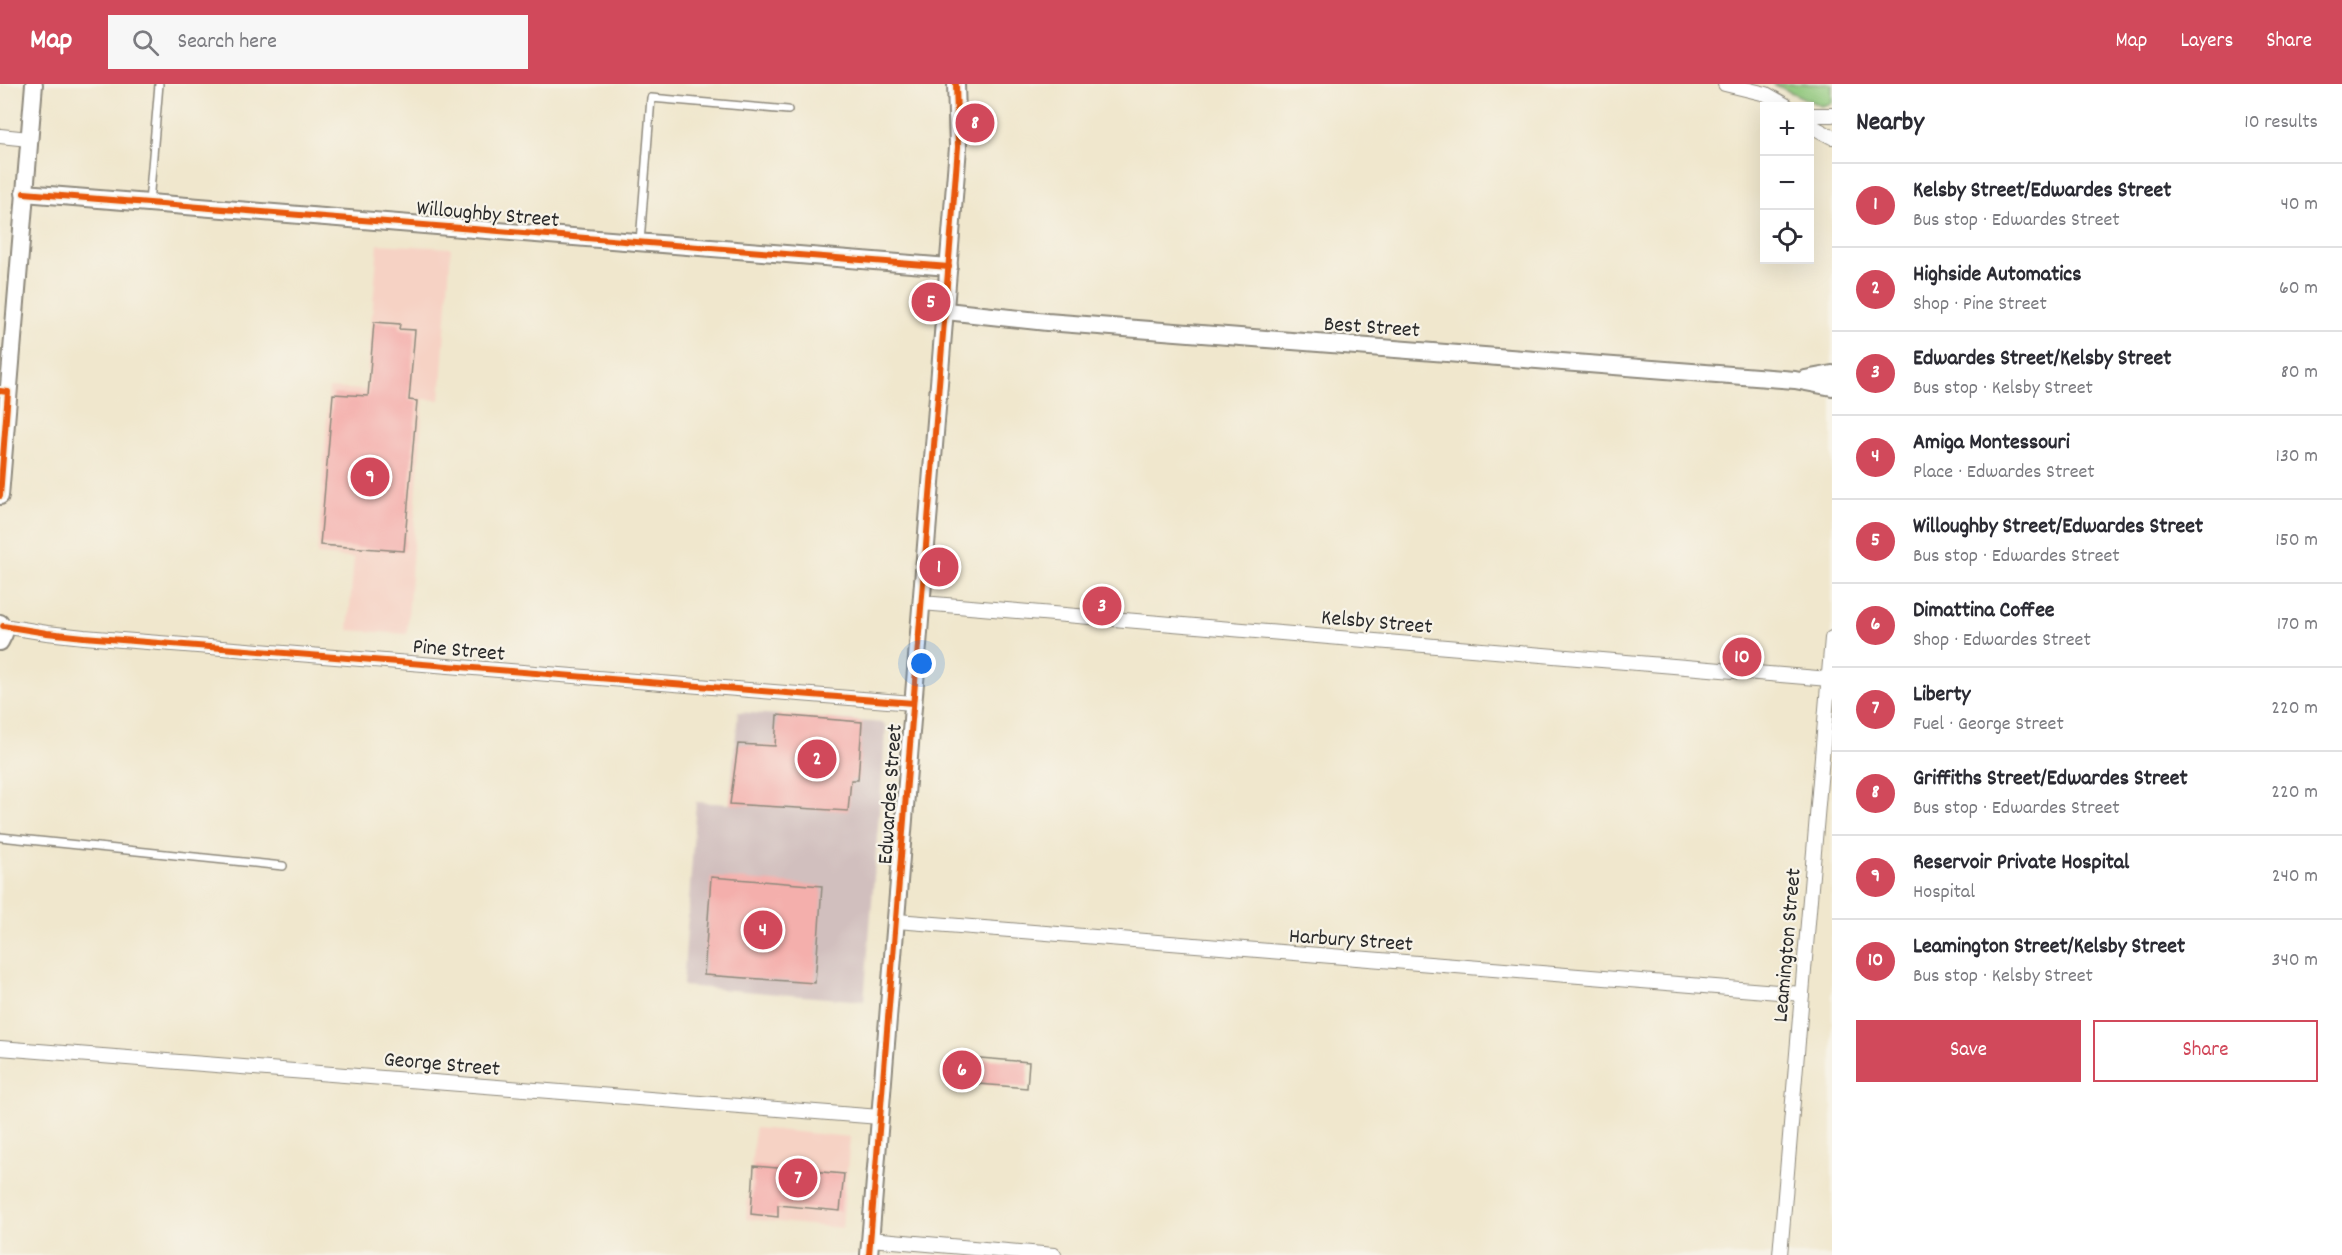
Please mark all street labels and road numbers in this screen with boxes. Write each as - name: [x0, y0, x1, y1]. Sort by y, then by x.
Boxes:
- street label: Willoughby Street: [415, 194, 560, 237]
- street label: Best Street: [1323, 310, 1421, 347]
- street label: Kelsby Street: [1320, 603, 1433, 644]
- street label: Pine Street: [411, 632, 506, 671]
- street label: Edwardes Street: [871, 723, 912, 866]
- street label: Leamington Street: [1766, 867, 1811, 1024]
- street label: Harbury Street: [1288, 922, 1414, 961]
- street label: George Street: [382, 1045, 501, 1086]

